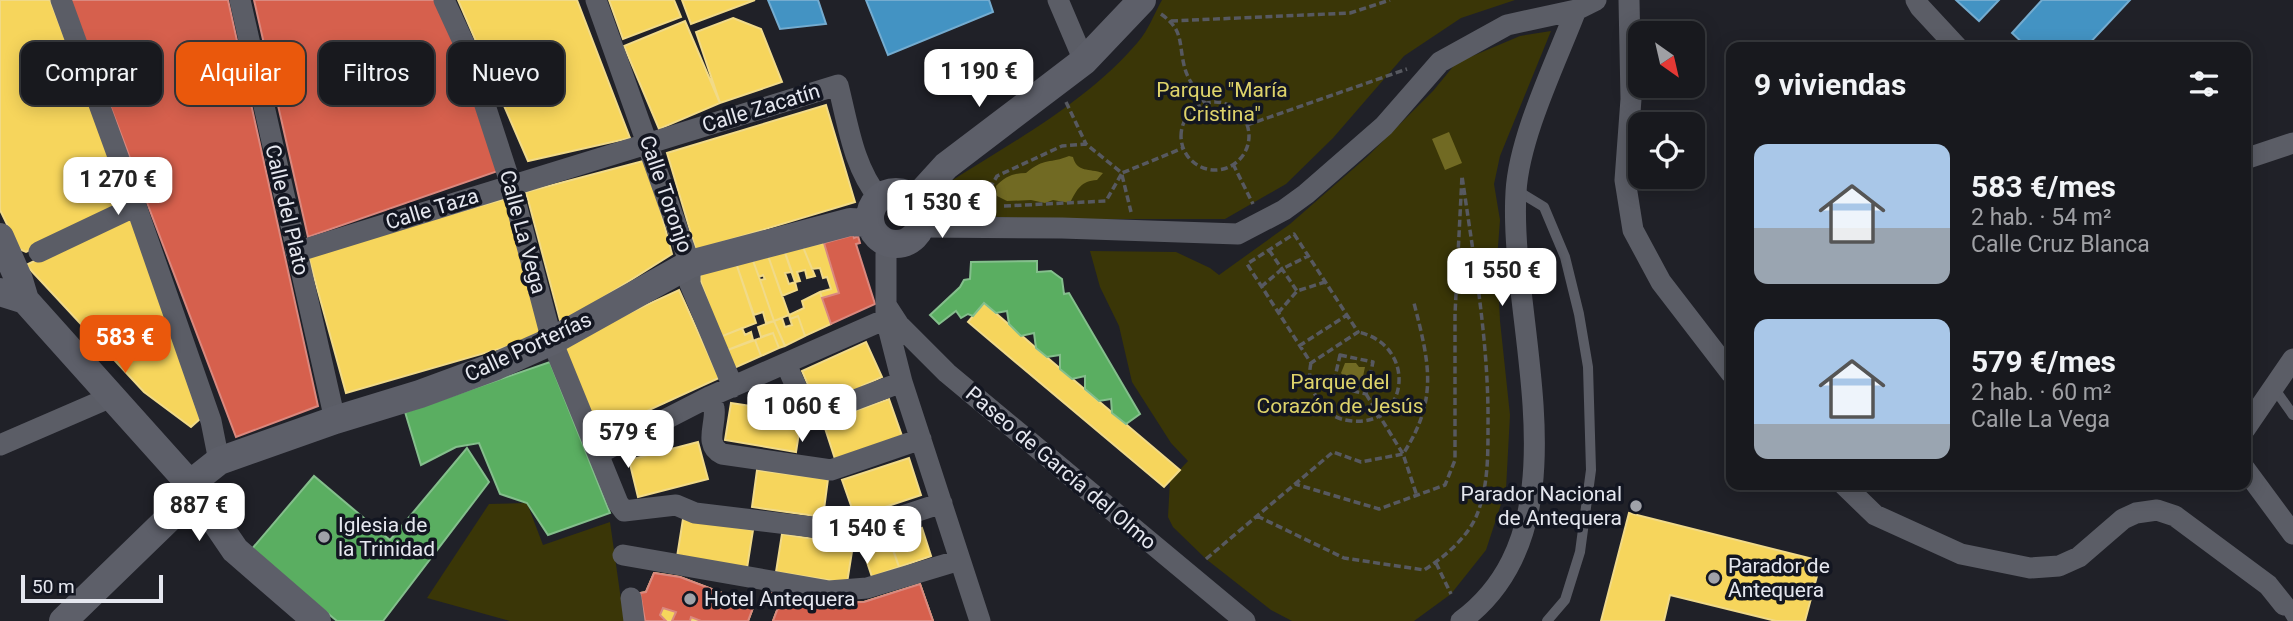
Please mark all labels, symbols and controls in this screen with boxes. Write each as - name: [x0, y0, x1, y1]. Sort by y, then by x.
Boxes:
- north arrow: [1628, 21, 1704, 98]
- map controls: [1628, 21, 1705, 189]
- chip: Comprar: [21, 42, 162, 105]
- chip: Alquilar: [176, 42, 305, 105]
- chip: Filtros: [319, 42, 434, 105]
- chip: Nuevo: [448, 42, 564, 105]
- pin: 1 190 €: [914, 50, 1044, 109]
- text: 1 190 €: [940, 58, 1018, 85]
- icon: filters: [2185, 65, 2223, 103]
- text: 9 viviendas: [1754, 67, 1906, 102]
- park label: Parque "María Cristina": [1156, 78, 1288, 126]
- street label: Calle Zacatín: [699, 79, 823, 137]
- button: locate: [1628, 112, 1705, 189]
- street label: Calle Toronjo: [635, 132, 697, 256]
- street label: Calle del Plato: [260, 142, 314, 278]
- pin: 1 270 €: [53, 158, 183, 217]
- text: 1 270 €: [79, 166, 157, 193]
- street label: Calle La Vega: [495, 168, 551, 296]
- text: 583 €/mes: [1971, 169, 2116, 204]
- icon: home: [1810, 172, 1894, 256]
- pin: 1 530 €: [877, 180, 1007, 240]
- street label: Calle Taza: [383, 184, 481, 234]
- text: 1 530 €: [903, 189, 981, 216]
- text: 2 hab. · 54 m²: [1971, 204, 2111, 231]
- text: Calle Cruz Blanca: [1971, 231, 2150, 258]
- pin: 1 550 €: [1437, 248, 1567, 308]
- text: 1 550 €: [1463, 257, 1541, 284]
- street label: Calle Porterías: [461, 307, 595, 387]
- pin: 583 €: [76, 316, 174, 375]
- text: 583 €: [96, 324, 154, 351]
- text: 579 €/mes: [1971, 344, 2116, 379]
- icon: home: [1810, 347, 1894, 431]
- park label: Parque del Corazón de Jesús: [1257, 370, 1423, 418]
- text: 2 hab. · 60 m²: [1971, 379, 2111, 406]
- street label: Paseo de García del Olmo: [961, 381, 1161, 555]
- pin: 1 060 €: [737, 384, 867, 444]
- text: 1 060 €: [763, 393, 841, 420]
- text: Calle La Vega: [1971, 406, 2110, 433]
- pin: 579 €: [579, 410, 677, 470]
- text: 579 €: [599, 419, 657, 446]
- place label: Parador Nacional de Antequera: [1461, 482, 1622, 530]
- pin: 887 €: [150, 484, 248, 543]
- text: 887 €: [170, 492, 228, 519]
- marker: Parador Nacional de Antequera: [1628, 498, 1644, 514]
- pin: 1 540 €: [802, 506, 932, 566]
- place label: Iglesia de la Trinidad: [338, 513, 435, 561]
- text: 1 540 €: [828, 515, 906, 542]
- marker: Iglesia de la Trinidad: [316, 529, 332, 545]
- place label: Parador de Antequera: [1728, 554, 1830, 602]
- marker: Parador de Antequera: [1706, 570, 1722, 586]
- scale bar: [21, 572, 163, 604]
- text: 50 m: [32, 575, 75, 598]
- place label: Hotel Antequera: [704, 587, 855, 611]
- marker: Hotel Antequera: [682, 591, 698, 607]

